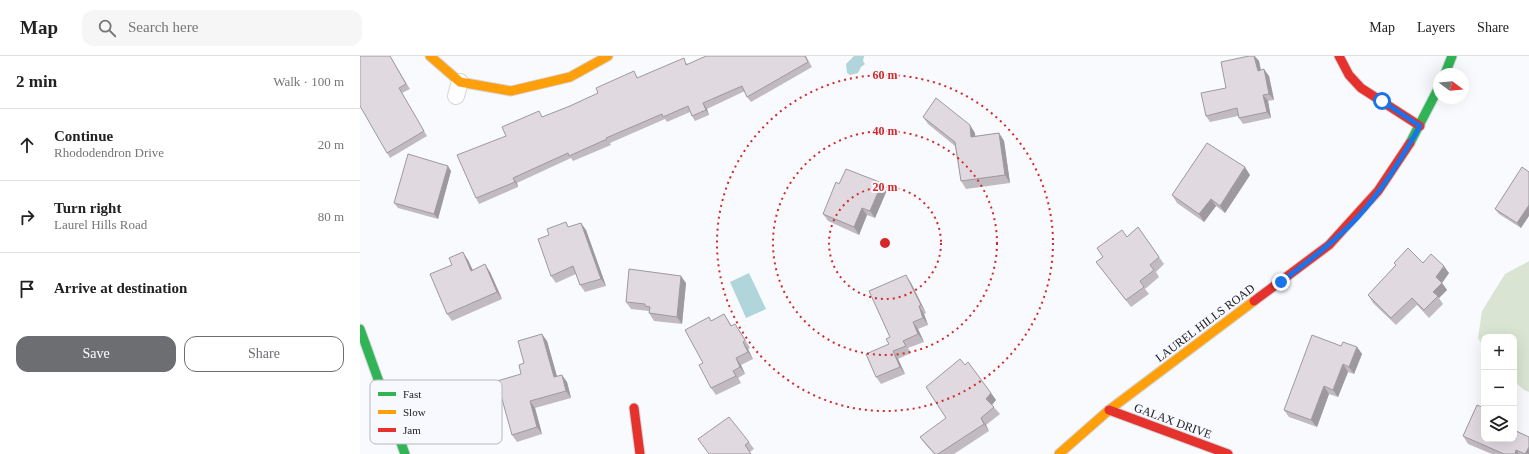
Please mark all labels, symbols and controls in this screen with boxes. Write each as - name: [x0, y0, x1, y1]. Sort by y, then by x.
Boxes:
- search box: [82, 10, 362, 46]
- text: Map: [20, 17, 58, 38]
- icon: search: [96, 17, 118, 39]
- text: Search here: [128, 19, 198, 35]
- text: Map: [1369, 20, 1395, 35]
- text: Layers: [1417, 20, 1455, 35]
- text: Share: [1477, 20, 1509, 35]
- text: 60 m: [873, 68, 898, 82]
- north arrow: [1433, 68, 1469, 104]
- text: 2 min: [16, 72, 57, 91]
- text: Walk · 100 m: [273, 74, 344, 89]
- route start: [1373, 92, 1391, 110]
- text: 40 m: [873, 124, 898, 138]
- text: Continue: [54, 128, 113, 144]
- icon: ahead: [16, 134, 38, 156]
- text: 20 m: [318, 137, 344, 152]
- text: Rhododendron Drive: [54, 145, 164, 160]
- text: 20 m: [873, 180, 898, 194]
- text: Turn right: [54, 200, 121, 216]
- icon: right: [16, 206, 38, 228]
- text: 80 m: [318, 209, 344, 224]
- text: Laurel Hills Road: [54, 217, 147, 232]
- centre of rings: [878, 236, 892, 250]
- route end: [1272, 273, 1290, 291]
- icon: arrive: [16, 278, 38, 300]
- text: Arrive at destination: [54, 280, 187, 296]
- street label: LAUREL HILLS ROAD: [1153, 281, 1258, 365]
- map controls: [1481, 334, 1517, 442]
- button: +: [1481, 334, 1517, 370]
- button: Save: [16, 336, 176, 372]
- button: Share: [184, 336, 344, 372]
- button: −: [1481, 370, 1517, 406]
- legend: [370, 380, 502, 444]
- text: Fast: [403, 388, 421, 400]
- street label: GALAX DRIVE: [1132, 400, 1214, 442]
- text: Slow: [403, 406, 426, 418]
- button: layers: [1481, 406, 1517, 442]
- text: Jam: [403, 424, 421, 436]

